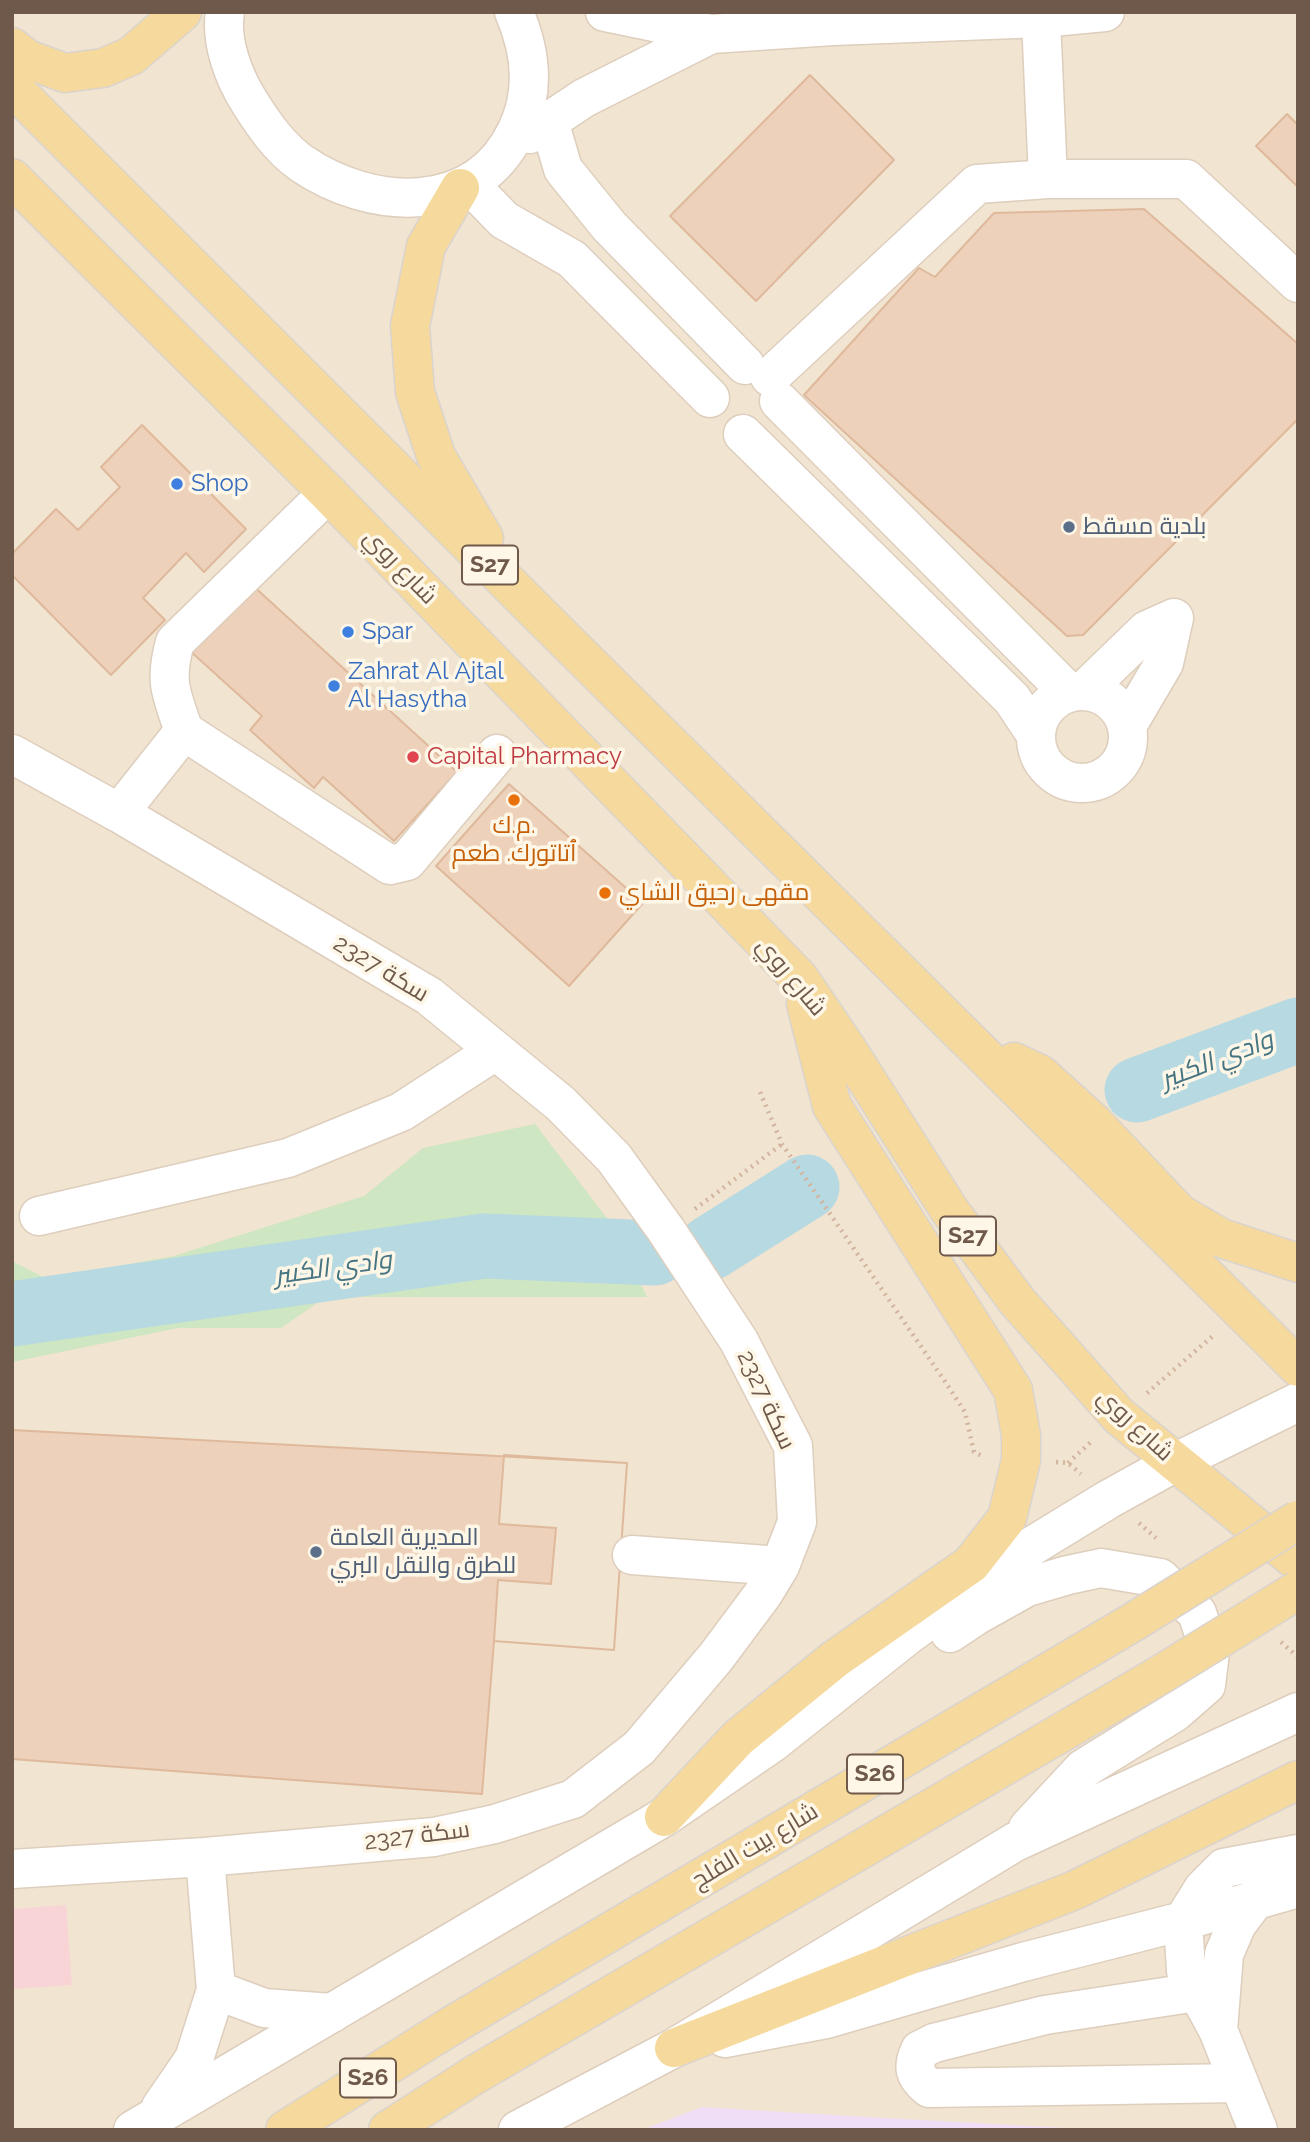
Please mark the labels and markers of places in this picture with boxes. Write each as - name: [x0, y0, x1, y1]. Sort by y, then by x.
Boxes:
- place label: Shop: [191, 470, 249, 498]
- marker: Shop: [169, 476, 185, 492]
- place label: بلدية مسقط: [1083, 513, 1207, 541]
- marker: بلدية مسقط: [1061, 519, 1077, 535]
- place label: Spar: [362, 618, 413, 646]
- marker: Spar: [340, 624, 356, 640]
- place label: Zahrat Al Ajtal Al Hasytha: [348, 658, 504, 714]
- marker: Zahrat Al Ajtal Al Hasytha: [326, 678, 342, 694]
- place label: Capital Pharmacy: [427, 743, 622, 771]
- marker: Capital Pharmacy: [405, 749, 421, 765]
- marker: م.ك. ٱتاتورك. طعم: [506, 792, 522, 808]
- place label: م.ك. ٱتاتورك. طعم: [452, 812, 576, 868]
- place label: مقهى رحيق الشاي: [619, 879, 809, 907]
- marker: مقهى رحيق الشاي: [597, 885, 613, 901]
- place label: المديرية العامة للطرق والنقل البري: [330, 1524, 516, 1580]
- marker: المديرية العامة للطرق والنقل البري: [308, 1544, 324, 1560]

